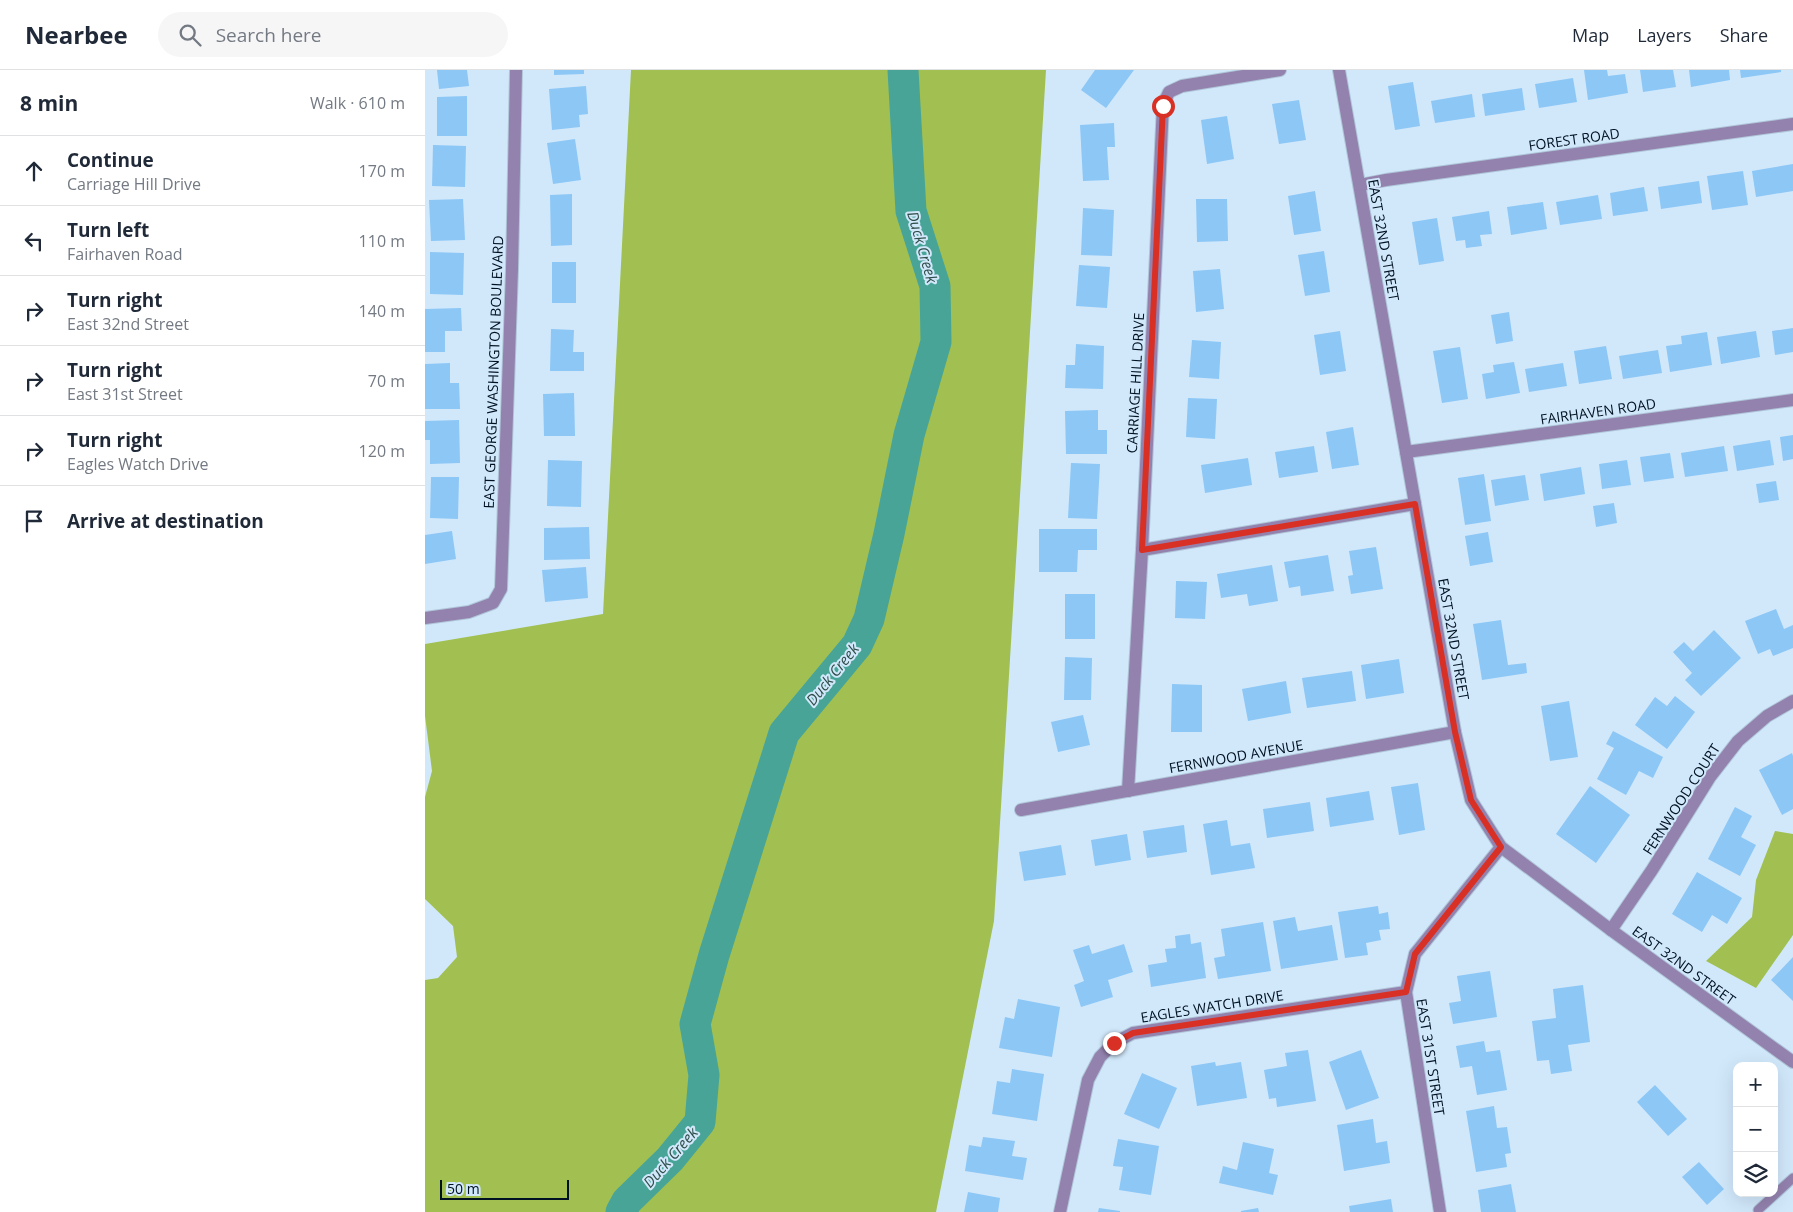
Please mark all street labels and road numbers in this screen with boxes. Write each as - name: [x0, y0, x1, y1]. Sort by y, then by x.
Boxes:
- street label: FOREST ROAD: [1527, 123, 1621, 155]
- street label: EAST 32ND STREET: [1364, 178, 1404, 303]
- street label: EAST GEORGE WASHINGTON BOULEVARD: [479, 235, 507, 509]
- street label: CARRIAGE HILL DRIVE: [1122, 312, 1148, 454]
- street label: FAIRHAVEN ROAD: [1539, 393, 1657, 429]
- street label: EAST 32ND STREET: [1434, 577, 1474, 702]
- street label: FERNWOOD AVENUE: [1167, 735, 1305, 777]
- street label: FERNWOOD COURT: [1638, 740, 1724, 858]
- street label: EAST 32ND STREET: [1629, 921, 1740, 1009]
- street label: EAGLES WATCH DRIVE: [1139, 985, 1285, 1027]
- street label: EAST 31ST STREET: [1412, 997, 1450, 1117]

